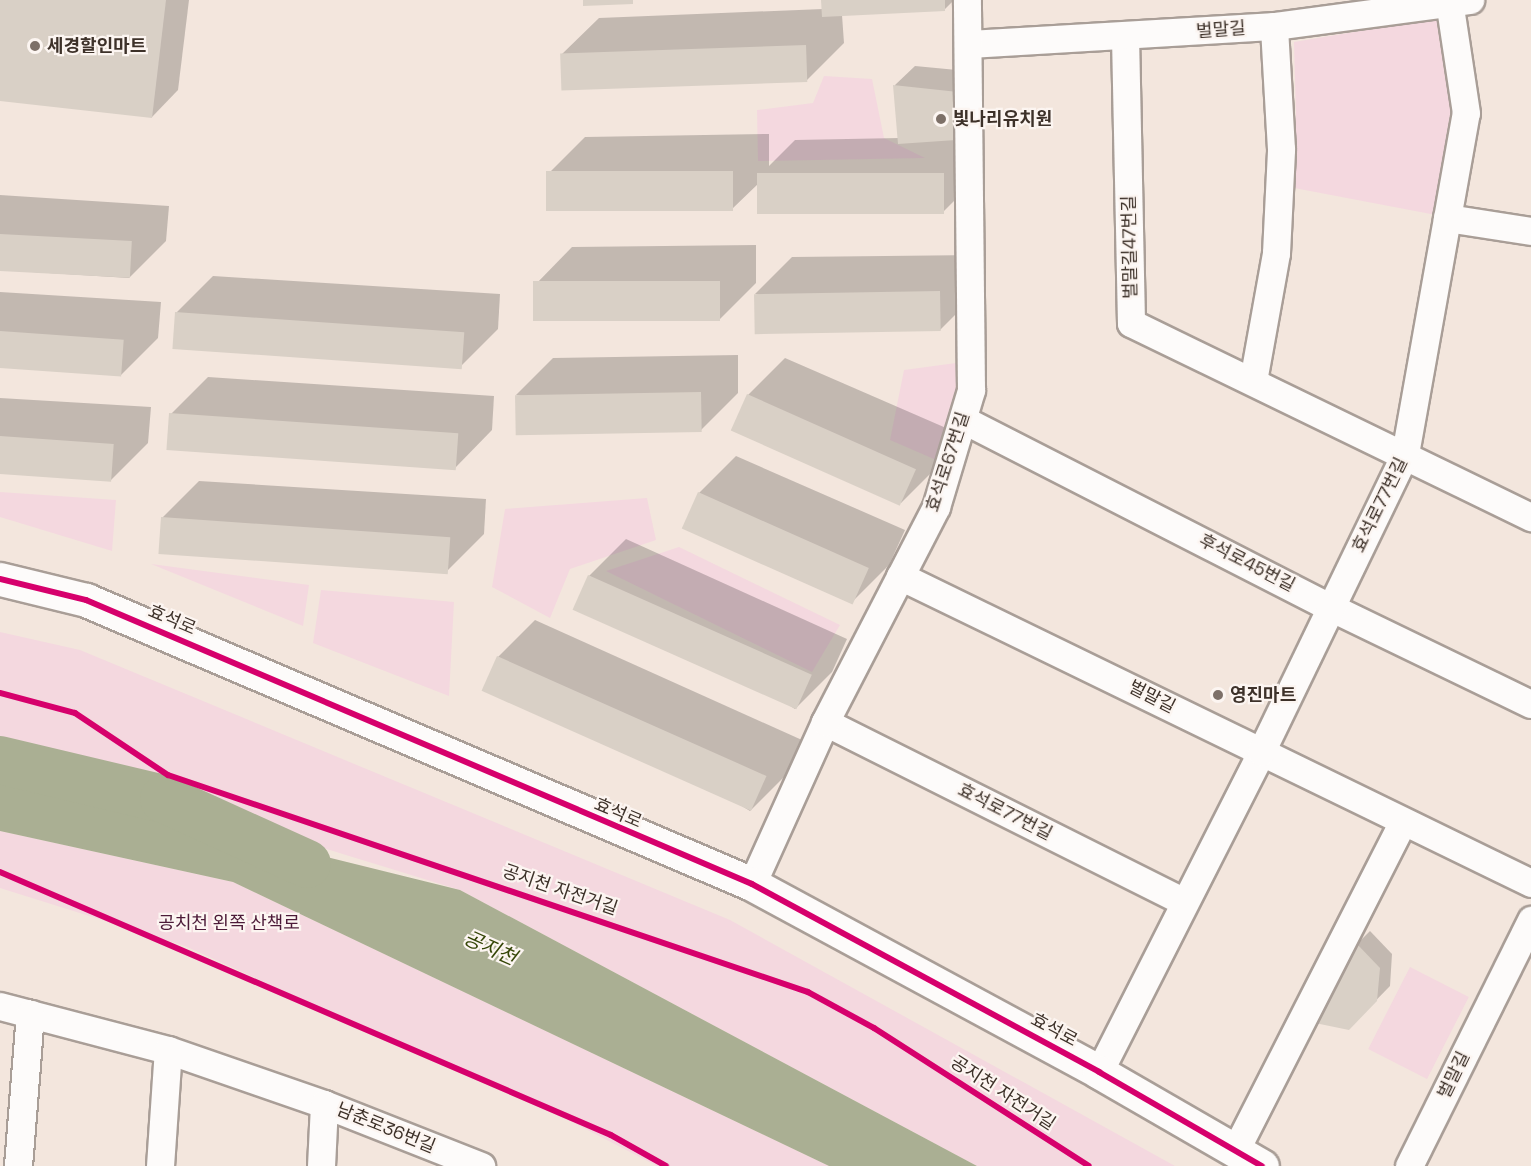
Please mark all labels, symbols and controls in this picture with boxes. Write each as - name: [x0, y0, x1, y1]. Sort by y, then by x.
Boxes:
- street label: 벌말길: [1195, 17, 1247, 43]
- place label: 세경할인마트: [47, 35, 146, 57]
- marker: 세경할인마트: [28, 39, 42, 53]
- place label: 빛나리유치원: [953, 108, 1052, 130]
- marker: 빛나리유치원: [934, 112, 948, 126]
- street label: 벌말길47번길: [1118, 195, 1142, 299]
- street label: 효석로67번길: [922, 409, 974, 515]
- street label: 효석로77번길: [1348, 454, 1412, 556]
- street label: 후석로45번길: [1195, 530, 1299, 596]
- street label: 효석로: [145, 600, 199, 640]
- street label: 벌말길: [1125, 676, 1179, 718]
- place label: 영진마트: [1230, 684, 1296, 706]
- marker: 영진마트: [1211, 688, 1225, 702]
- street label: 효석로77번길: [954, 779, 1056, 845]
- street label: 효석로: [591, 793, 645, 833]
- street label: 공지천 자전거길: [499, 860, 621, 920]
- park label: 공치천 왼쪽 산책로: [158, 912, 300, 934]
- water label: 공지천: [460, 926, 520, 970]
- street label: 효석로: [1027, 1009, 1081, 1051]
- street label: 벌말길: [1433, 1048, 1475, 1102]
- street label: 공지천 자전거길: [947, 1051, 1059, 1135]
- street label: 남춘로36번길: [333, 1098, 439, 1158]

